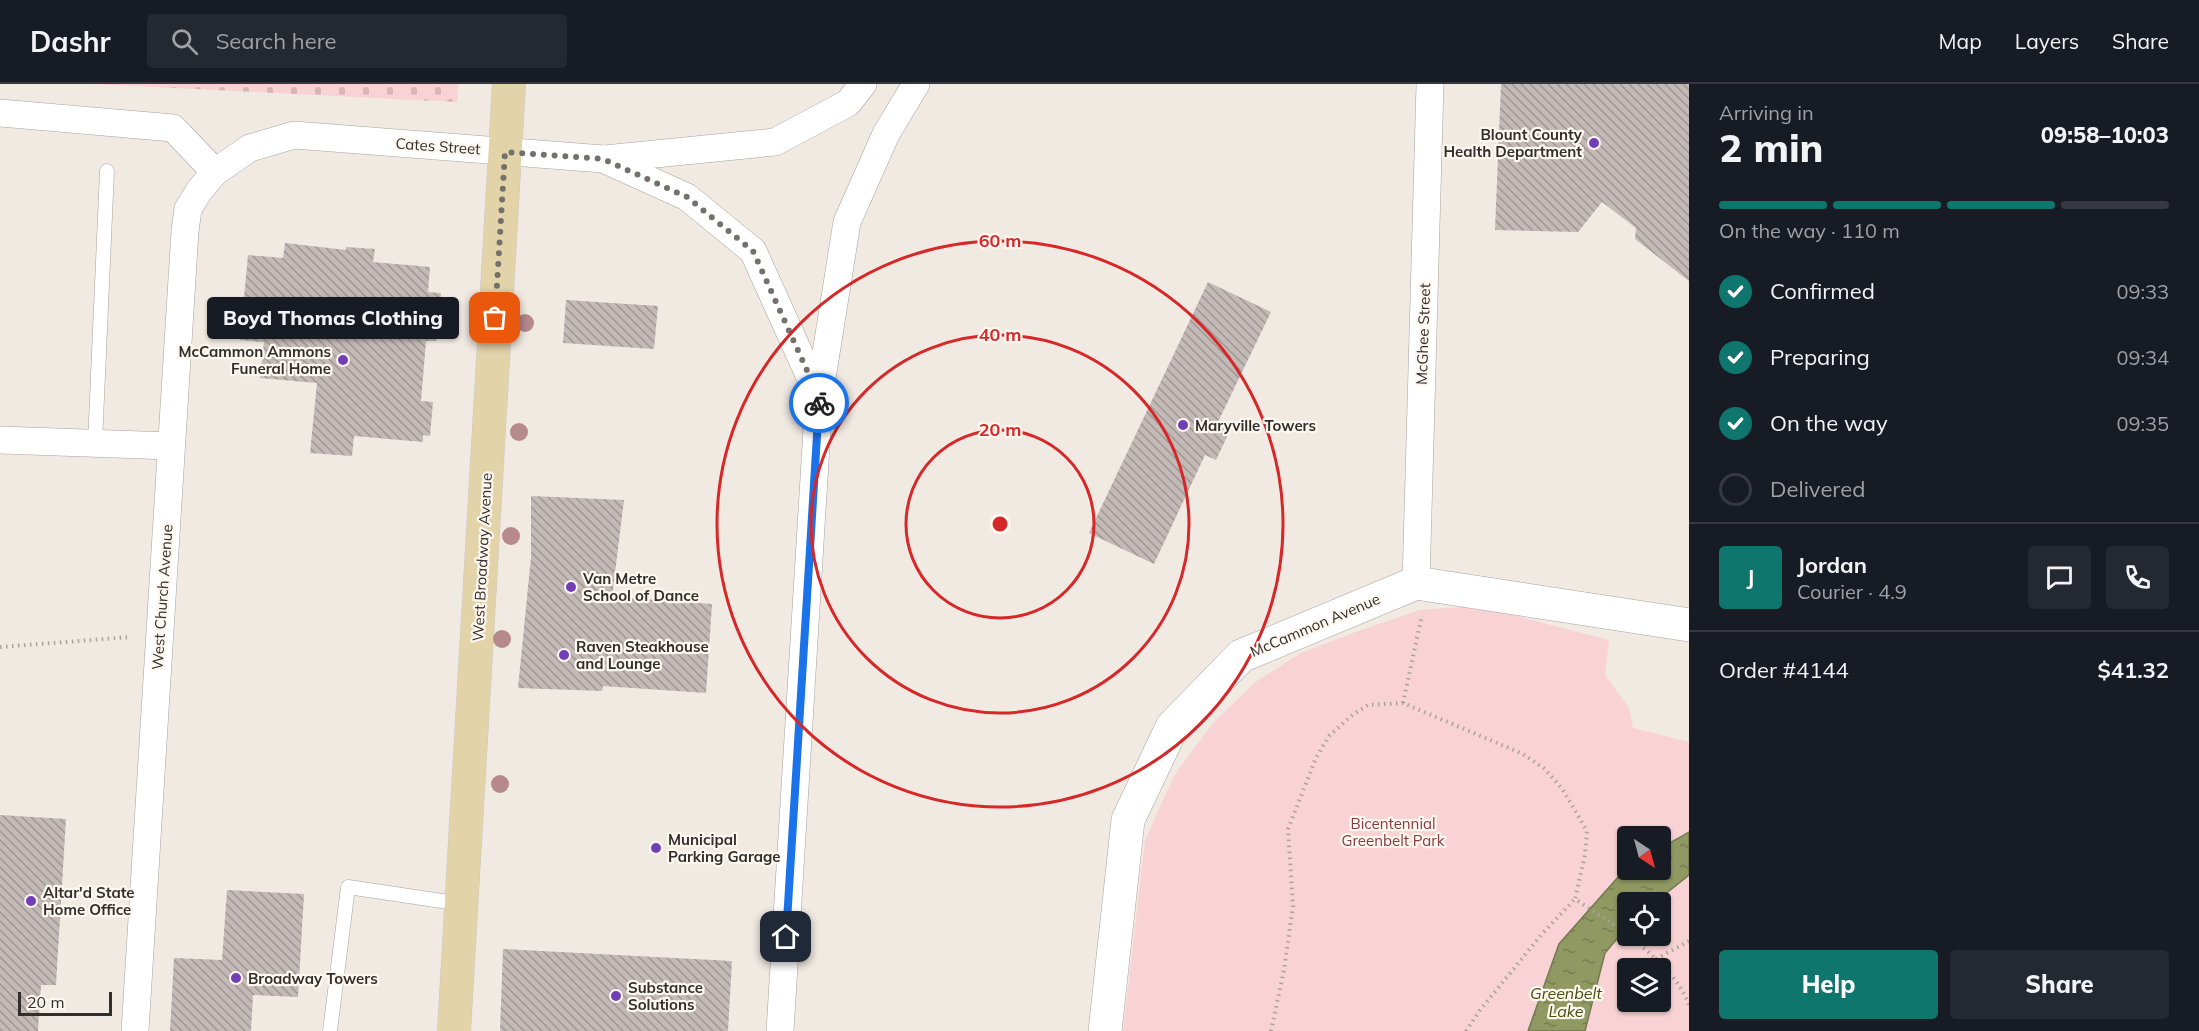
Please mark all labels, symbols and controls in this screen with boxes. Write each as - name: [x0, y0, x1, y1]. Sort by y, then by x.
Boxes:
- search box: [147, 14, 567, 68]
- text: Dashr: [30, 24, 111, 59]
- icon: search: [168, 25, 201, 58]
- text: Search here: [216, 27, 337, 55]
- text: Map: [1939, 28, 1982, 54]
- text: Layers: [2015, 28, 2079, 54]
- text: Share: [2112, 28, 2169, 54]
- text: Arriving in: [1719, 100, 1814, 125]
- text: 09:58–10:03: [2041, 121, 2169, 149]
- text: 2 min: [1719, 123, 1824, 172]
- place label: Blount County Health Department: [1443, 125, 1583, 161]
- street label: Cates Street: [395, 134, 481, 158]
- marker: Blount County Health Department: [1587, 136, 1601, 150]
- text: On the way · 110 m: [1719, 218, 1900, 243]
- text: 60 m: [979, 229, 1021, 252]
- icon: check: [1719, 275, 1752, 308]
- text: Confirmed: [1770, 277, 1875, 305]
- text: 09:33: [2116, 279, 2169, 304]
- street label: McGhee Street: [1412, 283, 1434, 385]
- pin: [469, 292, 520, 343]
- callout: Boyd Thomas Clothing: [207, 297, 459, 339]
- icon: bag: [478, 301, 511, 334]
- text: Boyd Thomas Clothing: [223, 305, 443, 330]
- text: 40 m: [979, 323, 1021, 346]
- icon: check: [1719, 341, 1752, 374]
- place label: McCammon Ammons Funeral Home: [178, 342, 331, 378]
- text: Preparing: [1770, 343, 1870, 371]
- text: 09:34: [2116, 345, 2169, 370]
- marker: McCammon Ammons Funeral Home: [336, 353, 350, 367]
- courier: [789, 373, 849, 433]
- icon: bike: [803, 387, 836, 420]
- icon: check: [1719, 407, 1752, 440]
- text: On the way: [1770, 409, 1888, 437]
- text: 09:35: [2116, 411, 2169, 436]
- place label: Maryville Towers: [1195, 416, 1316, 435]
- text: 20 m: [979, 418, 1021, 441]
- marker: Maryville Towers: [1176, 418, 1190, 432]
- street label: West Broadway Avenue: [468, 472, 496, 642]
- text: Delivered: [1770, 475, 1865, 503]
- centre of rings: [990, 514, 1010, 534]
- street label: West Church Avenue: [147, 524, 177, 670]
- button: chat: [2028, 546, 2091, 609]
- button: phone: [2106, 546, 2169, 609]
- text: Jordan: [1797, 551, 1867, 579]
- text: J: [1747, 563, 1754, 591]
- place label: Van Metre School of Dance: [582, 569, 699, 605]
- text: Courier · 4.9: [1797, 579, 1907, 604]
- marker: Van Metre School of Dance: [564, 580, 578, 594]
- street label: McCammon Avenue: [1247, 589, 1383, 661]
- place label: Raven Steakhouse and Lounge: [576, 637, 709, 673]
- marker: Raven Steakhouse and Lounge: [557, 648, 571, 662]
- text: Order #4144: [1719, 656, 1849, 684]
- text: $41.32: [2098, 656, 2169, 684]
- park label: Bicentennial Greenbelt Park: [1342, 814, 1445, 850]
- north arrow: [1617, 826, 1671, 880]
- map controls: [1617, 826, 1671, 1012]
- place label: Municipal Parking Garage: [668, 830, 781, 866]
- marker: Municipal Parking Garage: [649, 841, 663, 855]
- place label: Altar'd State Home Office: [43, 883, 135, 919]
- button: locate: [1617, 892, 1671, 946]
- marker: Altar'd State Home Office: [24, 894, 38, 908]
- pin: [760, 911, 811, 962]
- icon: home: [769, 920, 802, 953]
- button: Help: [1719, 950, 1938, 1019]
- button: Share: [1950, 950, 2169, 1019]
- button: layers: [1617, 958, 1671, 1012]
- place label: Broadway Towers: [248, 969, 378, 988]
- marker: Broadway Towers: [229, 971, 243, 985]
- place label: Substance Solutions: [628, 978, 703, 1014]
- water label: Greenbelt Lake: [1530, 983, 1602, 1021]
- scale bar: [18, 989, 112, 1016]
- marker: Substance Solutions: [609, 989, 623, 1003]
- text: 20 m: [27, 992, 64, 1012]

